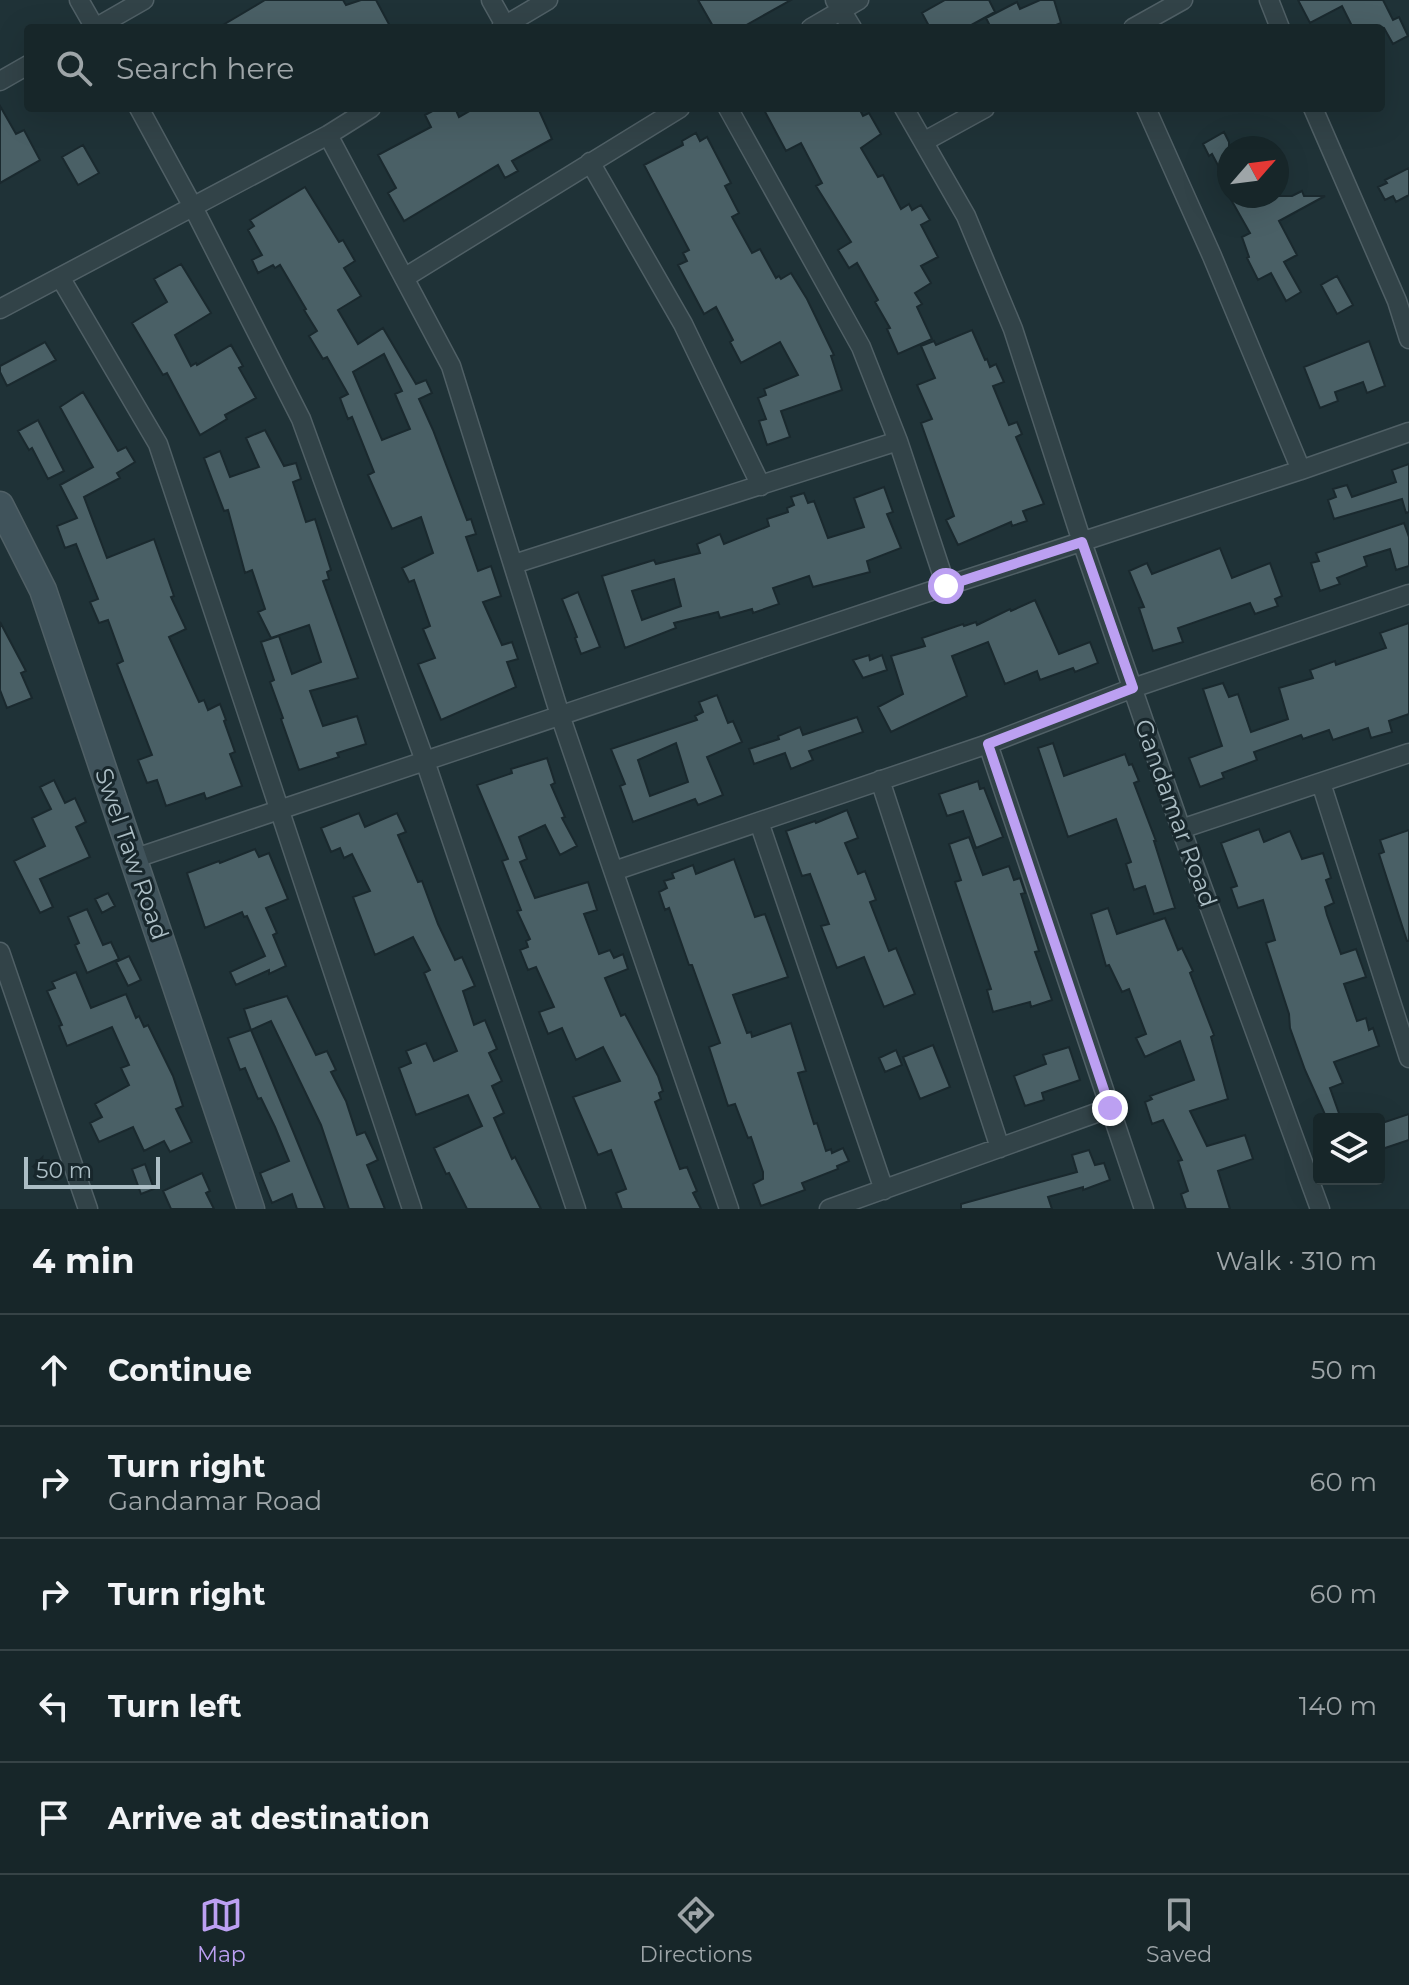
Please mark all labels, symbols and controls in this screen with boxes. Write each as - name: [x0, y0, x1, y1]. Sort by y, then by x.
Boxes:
- search box: [24, 24, 1385, 112]
- icon: search: [52, 46, 96, 90]
- text: Search here: [116, 50, 294, 87]
- north arrow: [1217, 136, 1289, 208]
- route start: [928, 568, 964, 604]
- street label: Gandamar Road: [1129, 715, 1223, 911]
- street label: Swel Taw Road: [89, 764, 175, 944]
- route end: [1092, 1090, 1128, 1126]
- map controls: [1313, 1113, 1385, 1185]
- button: layers: [1313, 1113, 1385, 1185]
- scale bar: [24, 1153, 160, 1189]
- text: 50 m: [36, 1157, 92, 1184]
- text: 4 min: [32, 1240, 134, 1282]
- text: Walk · 310 m: [1216, 1245, 1377, 1277]
- icon: ahead: [32, 1348, 76, 1392]
- text: Continue: [108, 1352, 252, 1389]
- text: 50 m: [1311, 1354, 1377, 1386]
- text: Turn right: [108, 1448, 265, 1485]
- icon: right: [32, 1460, 76, 1504]
- text: 60 m: [1310, 1466, 1377, 1498]
- text: Gandamar Road: [108, 1485, 322, 1517]
- icon: right: [32, 1572, 76, 1616]
- text: Turn right: [108, 1576, 265, 1613]
- text: 60 m: [1310, 1578, 1377, 1610]
- icon: left: [32, 1684, 76, 1728]
- text: Turn left: [108, 1688, 241, 1725]
- text: 140 m: [1299, 1690, 1377, 1722]
- icon: arrive: [32, 1796, 76, 1840]
- text: Arrive at destination: [108, 1800, 430, 1837]
- tab: Map: [197, 1893, 246, 1968]
- tab: Directions: [640, 1893, 752, 1968]
- tab: Saved: [1146, 1893, 1212, 1968]

